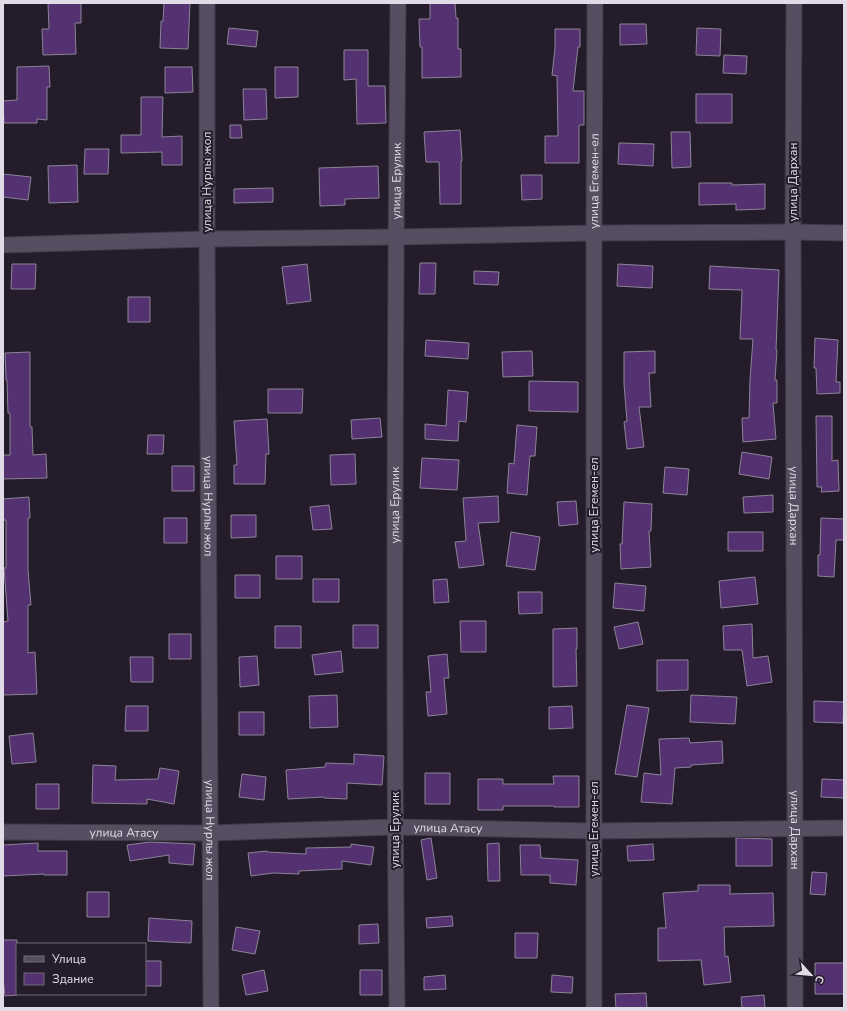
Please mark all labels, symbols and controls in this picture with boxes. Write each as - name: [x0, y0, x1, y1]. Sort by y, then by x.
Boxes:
- street label: улица Нурлы жол: [199, 132, 215, 232]
- street label: улица Егемен-ел: [586, 133, 602, 229]
- street label: улица Ерулик: [388, 142, 405, 219]
- street label: улица Дархан: [785, 142, 801, 222]
- street label: улица Нурлы жол: [200, 456, 217, 556]
- street label: улица Егемен-ел: [586, 457, 602, 553]
- street label: улица Ерулик: [387, 466, 403, 543]
- street label: улица Дархан: [786, 466, 802, 546]
- street label: улица Нурлы жол: [202, 780, 218, 880]
- street label: улица Егемен-ел: [586, 781, 602, 877]
- street label: улица Дархан: [787, 790, 803, 870]
- street label: улица Ерулик: [387, 791, 403, 868]
- street label: улица Атасу: [413, 819, 483, 837]
- street label: улица Атасу: [90, 824, 159, 841]
- legend: [16, 943, 146, 995]
- text: Улица: [51, 951, 86, 967]
- north arrow: [791, 955, 831, 995]
- text: Здание: [52, 971, 94, 987]
- text: С: [811, 973, 828, 987]

